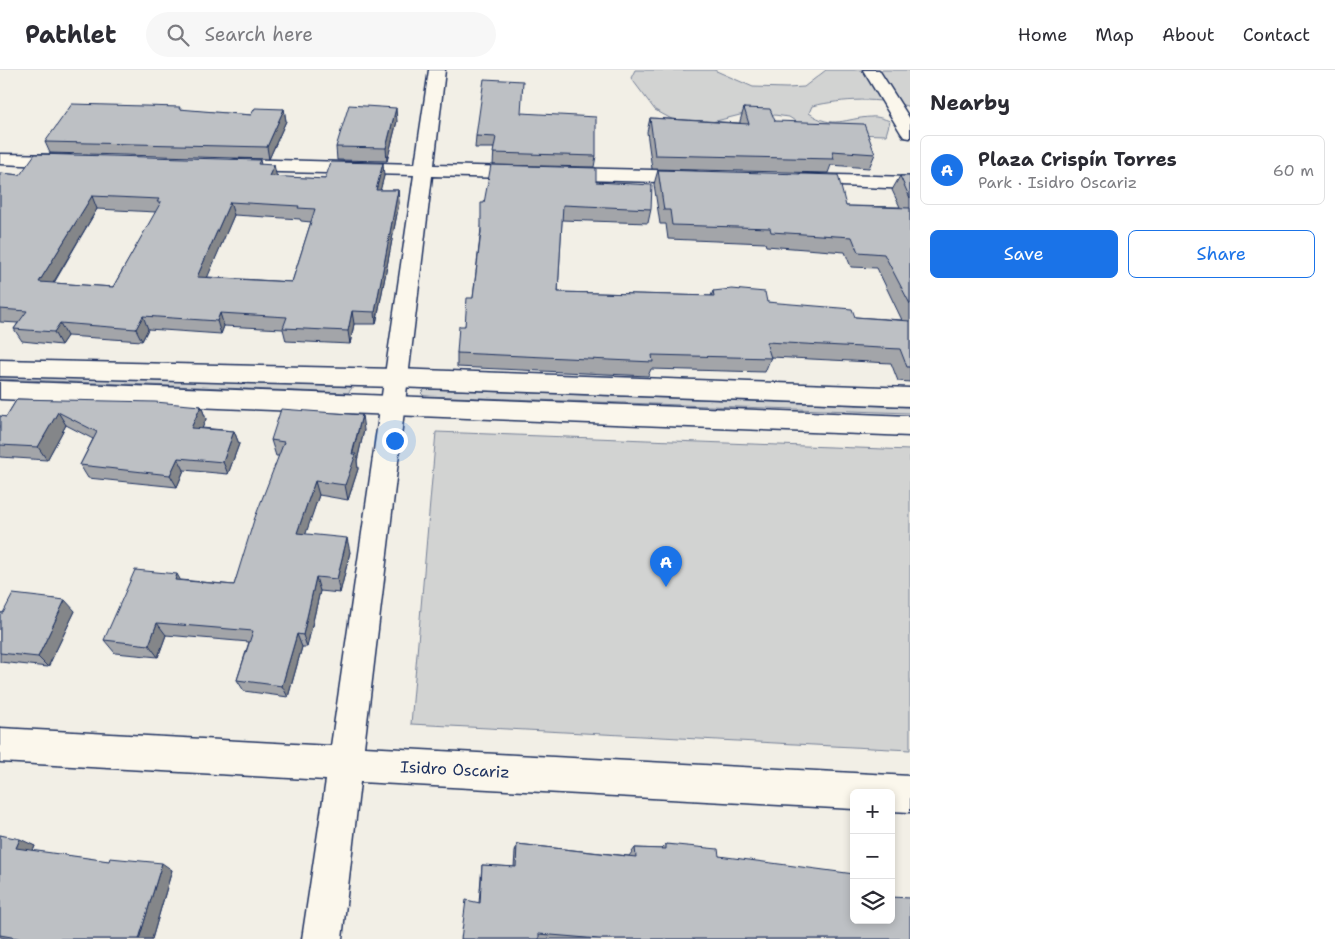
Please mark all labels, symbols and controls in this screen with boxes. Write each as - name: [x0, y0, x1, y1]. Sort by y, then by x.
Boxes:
- search box: [146, 12, 496, 57]
- text: Pathlet: [25, 19, 116, 51]
- icon: search: [164, 21, 192, 49]
- text: Search here: [204, 22, 313, 47]
- text: Home: [1018, 23, 1067, 47]
- text: Map: [1095, 23, 1134, 47]
- text: About: [1162, 23, 1215, 47]
- text: Contact: [1243, 23, 1310, 47]
- text: Nearby: [930, 89, 1010, 117]
- text: Plaza Crispín Torres: [978, 147, 1177, 172]
- text: A: [941, 160, 953, 181]
- text: 60 m: [1273, 160, 1314, 181]
- text: Park · Isidro Oscariz: [978, 172, 1137, 193]
- button: Save: [930, 230, 1118, 278]
- button: Share: [1128, 230, 1315, 278]
- your location: [382, 428, 408, 454]
- pin: A: [650, 546, 682, 587]
- street label: Isidro Oscariz: [400, 756, 510, 783]
- map controls: [850, 789, 895, 924]
- button: +: [850, 789, 895, 834]
- button: −: [850, 834, 895, 879]
- button: layers: [850, 879, 895, 924]

